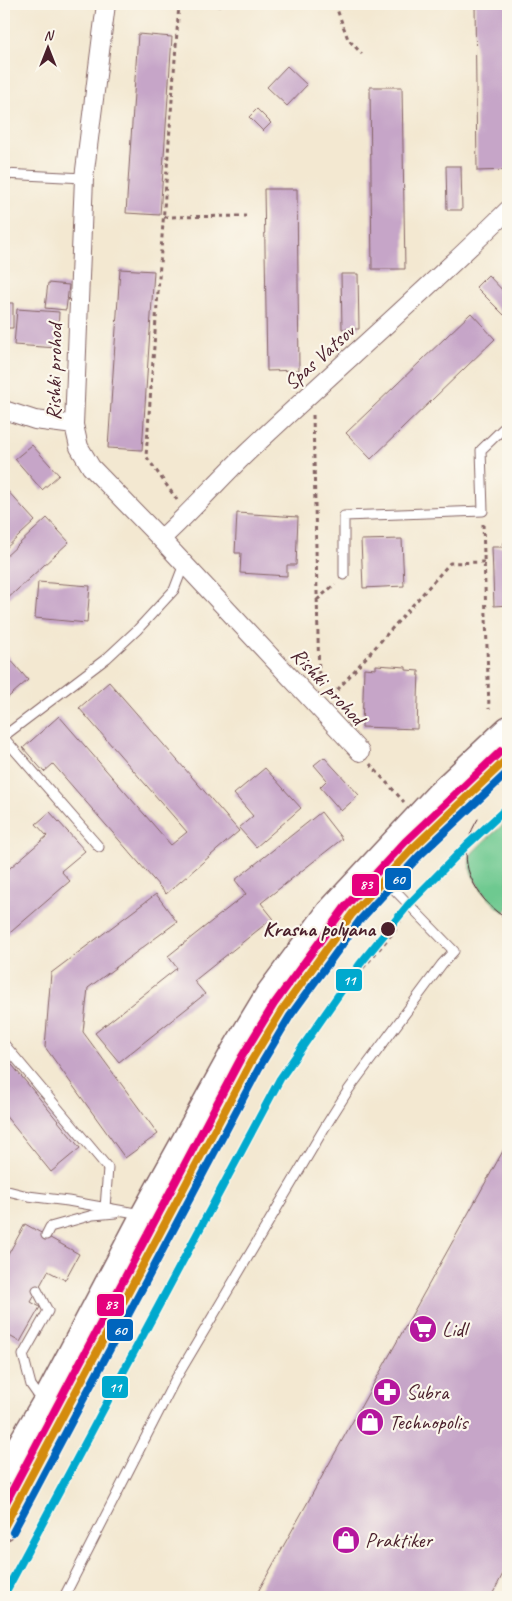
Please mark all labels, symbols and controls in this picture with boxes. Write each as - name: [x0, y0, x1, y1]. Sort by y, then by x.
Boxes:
- north arrow: [22, 22, 72, 72]
- text: N: [44, 27, 55, 44]
- street label: Spas Vatsov: [278, 317, 361, 395]
- street label: Rishki prohod: [40, 320, 68, 421]
- street label: Rishki prohod: [286, 642, 373, 733]
- line badge: 60: [384, 867, 412, 891]
- text: 60: [392, 871, 406, 888]
- line badge: 83: [351, 873, 380, 897]
- text: 83: [360, 876, 374, 893]
- place label: Krasna polyana: [263, 916, 376, 942]
- marker: Krasna polyana: [379, 920, 397, 938]
- line badge: 11: [335, 968, 363, 992]
- text: 11: [343, 972, 357, 989]
- line badge: 83: [96, 1293, 125, 1317]
- text: 83: [105, 1296, 119, 1313]
- supermarket icon: Lidl: [408, 1314, 438, 1344]
- place label: Lidl: [442, 1316, 470, 1342]
- line badge: 60: [106, 1318, 134, 1342]
- text: 60: [114, 1322, 128, 1339]
- line badge: 11: [101, 1375, 129, 1399]
- pharmacy icon: Subra: [372, 1377, 402, 1407]
- text: 11: [109, 1379, 123, 1396]
- place label: Subra: [406, 1379, 450, 1405]
- shop icon: Technopolis: [355, 1407, 385, 1437]
- place label: Technopolis: [389, 1409, 469, 1435]
- shop icon: Praktiker: [331, 1525, 361, 1555]
- place label: Praktiker: [365, 1527, 433, 1553]

